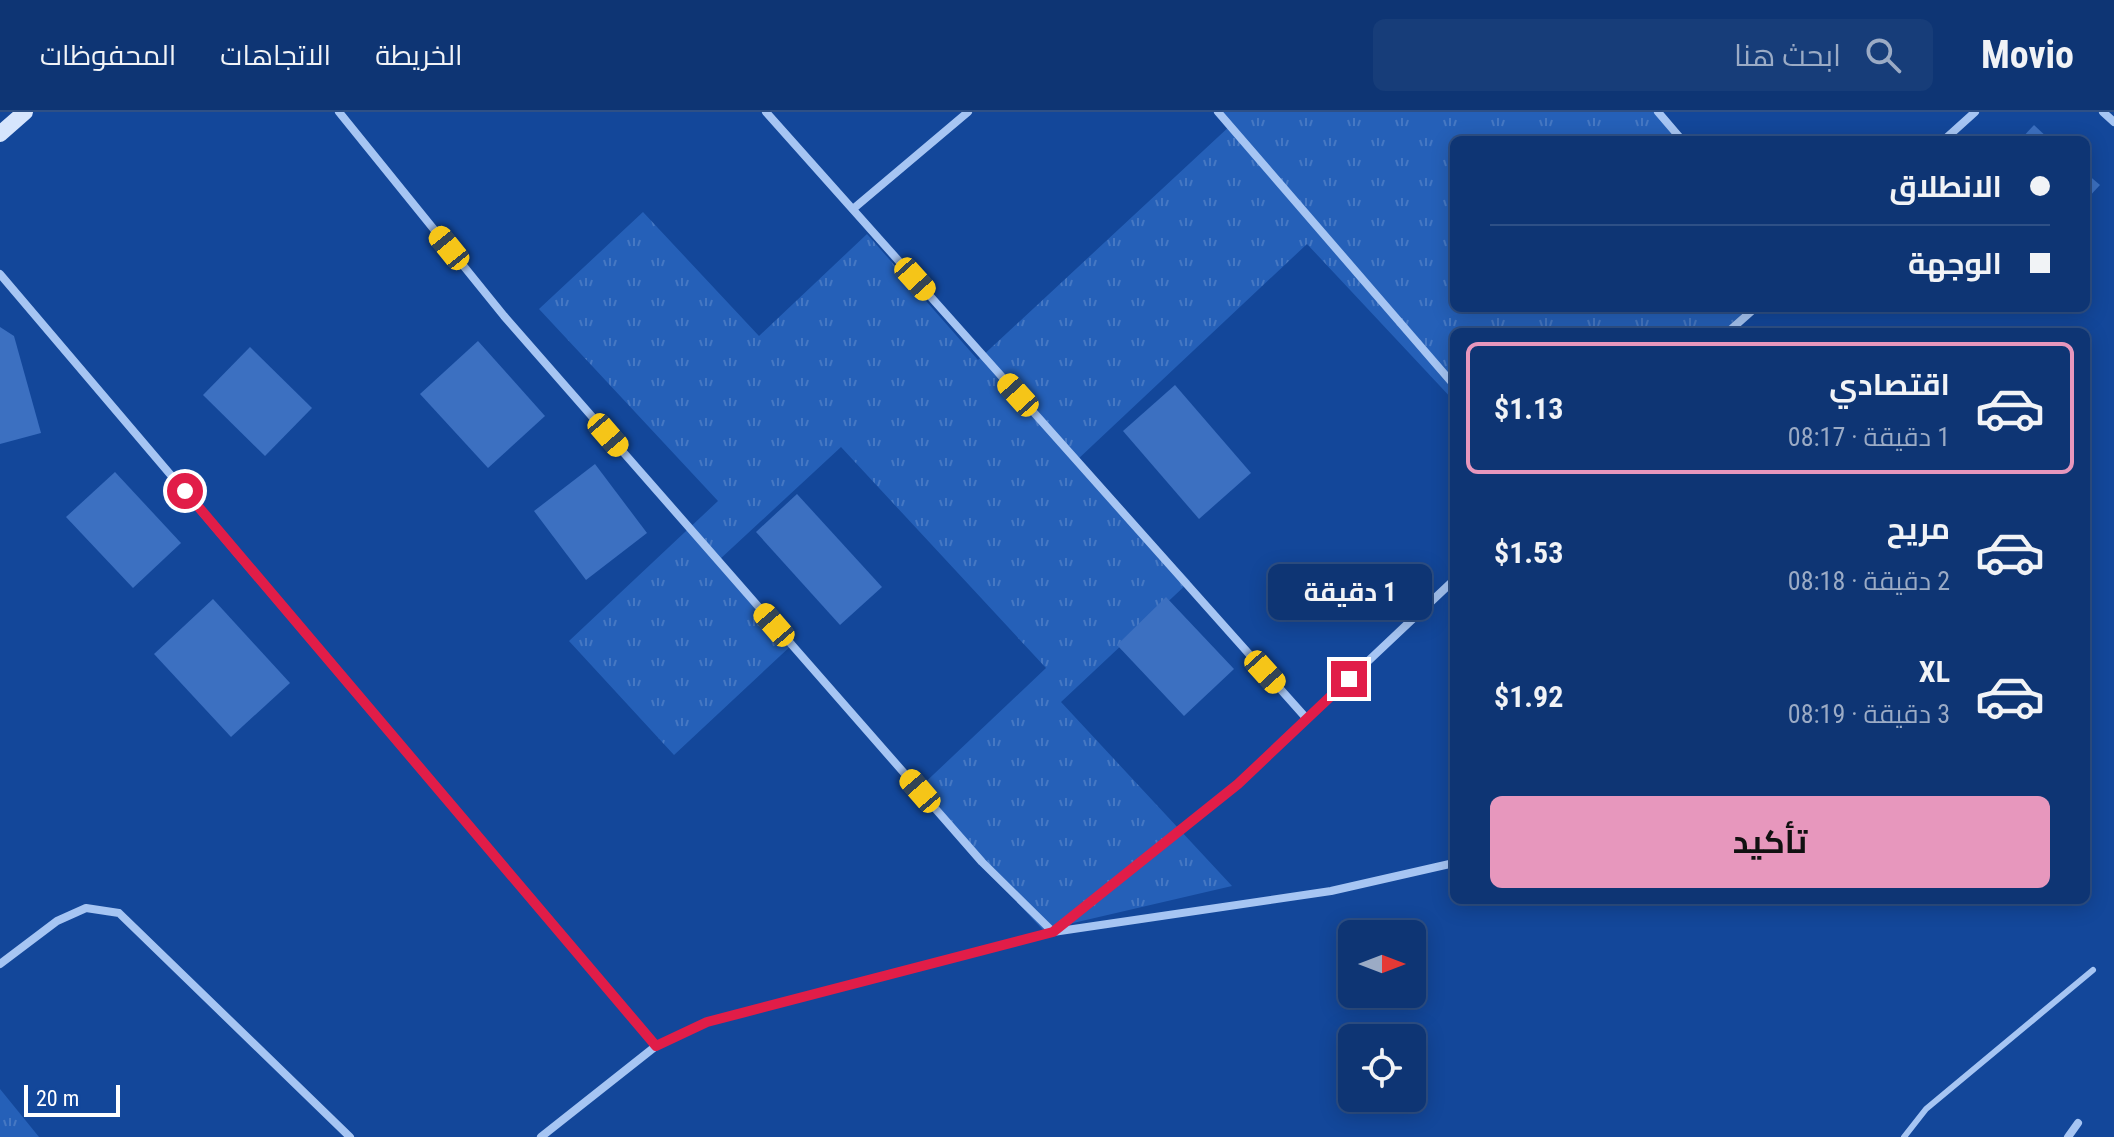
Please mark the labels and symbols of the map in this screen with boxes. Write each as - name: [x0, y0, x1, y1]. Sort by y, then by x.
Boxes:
- car: [425, 222, 473, 274]
- car: [890, 253, 940, 305]
- car: [993, 369, 1043, 421]
- car: [583, 409, 633, 461]
- route start: [167, 473, 203, 509]
- callout: 1 دقيقة: [1267, 563, 1431, 619]
- car: [749, 599, 799, 651]
- car: [1240, 646, 1290, 698]
- route end: [1331, 661, 1367, 697]
- car: [895, 765, 945, 817]
- north arrow: [1338, 920, 1426, 1008]
- scale bar: [24, 1081, 120, 1117]

